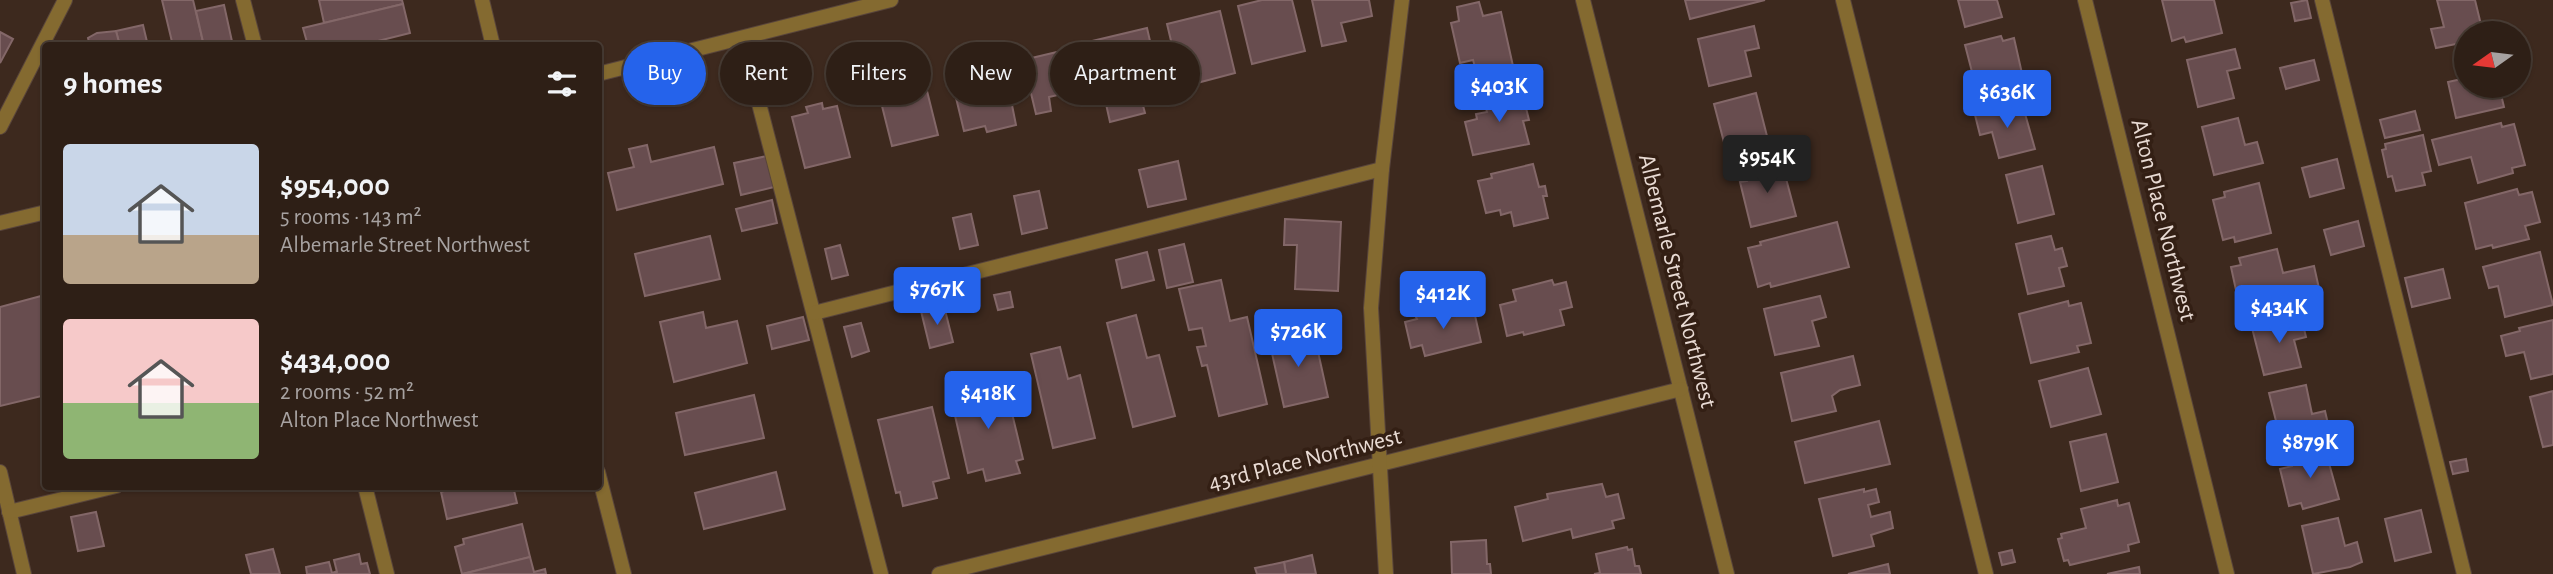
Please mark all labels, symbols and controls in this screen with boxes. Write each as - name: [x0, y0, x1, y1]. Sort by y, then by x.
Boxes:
- north arrow: [2454, 21, 2530, 98]
- map controls: [2454, 21, 2531, 98]
- chip: Buy: [623, 42, 706, 105]
- chip: Rent: [720, 42, 812, 105]
- chip: Filters: [826, 42, 931, 105]
- chip: New: [945, 42, 1036, 105]
- chip: Apartment: [1050, 42, 1200, 105]
- pin: $403K: [1450, 64, 1548, 124]
- icon: filters: [543, 65, 581, 103]
- text: 9 homes: [63, 69, 163, 99]
- pin: $636K: [1958, 71, 2056, 130]
- text: $403K: [1470, 75, 1528, 98]
- text: $636K: [1979, 81, 2035, 104]
- street label: Alton Place Northwest: [2126, 117, 2200, 324]
- pin: $954K: [1718, 136, 1816, 195]
- text: $954K: [1739, 146, 1795, 169]
- street label: Albemarle Street Northwest: [1634, 152, 1720, 411]
- text: $954,000: [280, 171, 390, 201]
- icon: home: [119, 172, 203, 256]
- text: 5 rooms · 143 m²: [280, 206, 422, 229]
- text: Albemarle Street Northwest: [280, 234, 530, 257]
- pin: $767K: [888, 268, 986, 327]
- pin: $412K: [1394, 272, 1492, 331]
- text: $767K: [910, 278, 964, 301]
- text: $412K: [1416, 282, 1470, 305]
- pin: $434K: [2230, 286, 2328, 345]
- text: $434K: [2251, 296, 2307, 319]
- pin: $726K: [1249, 310, 1347, 369]
- text: $726K: [1270, 320, 1326, 343]
- text: $434,000: [280, 346, 390, 376]
- icon: home: [119, 347, 203, 431]
- pin: $418K: [939, 372, 1037, 431]
- text: 2 rooms · 52 m²: [280, 381, 414, 404]
- text: $418K: [961, 382, 1015, 405]
- text: Alton Place Northwest: [280, 409, 478, 432]
- pin: $879K: [2261, 420, 2359, 480]
- street label: 43rd Place Northwest: [1206, 424, 1404, 496]
- text: $879K: [2282, 431, 2338, 454]

